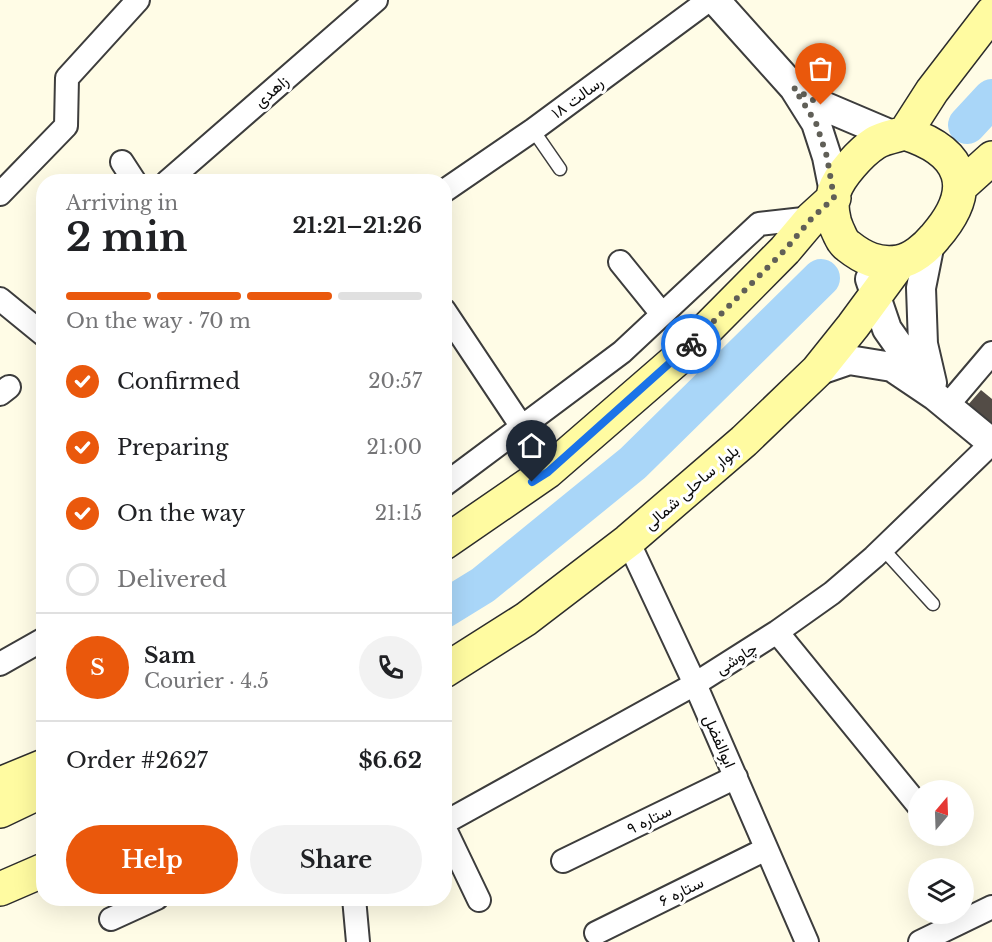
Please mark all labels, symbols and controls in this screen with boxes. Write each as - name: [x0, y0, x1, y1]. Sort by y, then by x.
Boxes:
- pin: [795, 43, 846, 105]
- icon: bag: [804, 52, 837, 85]
- street label: زاهدی: [250, 71, 293, 112]
- street label: رسالت ۱۸: [547, 72, 607, 123]
- text: Arriving in: [66, 191, 178, 215]
- text: 21:21–21:26: [293, 212, 422, 239]
- text: 2 min: [66, 213, 187, 262]
- text: On the way · 70 m: [66, 309, 251, 333]
- courier: [661, 314, 721, 374]
- icon: bike: [675, 328, 708, 361]
- icon: check: [66, 365, 99, 398]
- text: Confirmed: [117, 368, 240, 395]
- text: 20:57: [368, 369, 422, 393]
- pin: [506, 420, 557, 482]
- icon: home: [515, 429, 548, 462]
- icon: check: [66, 431, 99, 464]
- text: Preparing: [117, 434, 228, 461]
- text: 21:00: [367, 435, 422, 459]
- street label: بلوار ساحلی شمالی: [639, 440, 743, 534]
- icon: check: [66, 497, 99, 530]
- text: On the way: [117, 500, 245, 527]
- text: 21:15: [375, 501, 422, 525]
- text: Delivered: [117, 566, 227, 593]
- button: phone: [359, 636, 422, 699]
- street label: چاوشی: [712, 637, 762, 680]
- text: Sam: [144, 642, 196, 669]
- text: S: [90, 654, 105, 681]
- text: Courier · 4.5: [144, 669, 269, 693]
- street label: ابوالفضل: [698, 711, 741, 771]
- text: Order #2627: [66, 747, 208, 774]
- text: $6.62: [358, 747, 422, 774]
- north arrow: [908, 780, 974, 846]
- map controls: [908, 780, 974, 924]
- street label: ستاره ۹: [624, 800, 675, 839]
- button: Help: [66, 825, 238, 894]
- button: Share: [250, 825, 422, 894]
- button: layers: [908, 858, 974, 924]
- street label: ستاره ۶: [655, 872, 707, 911]

